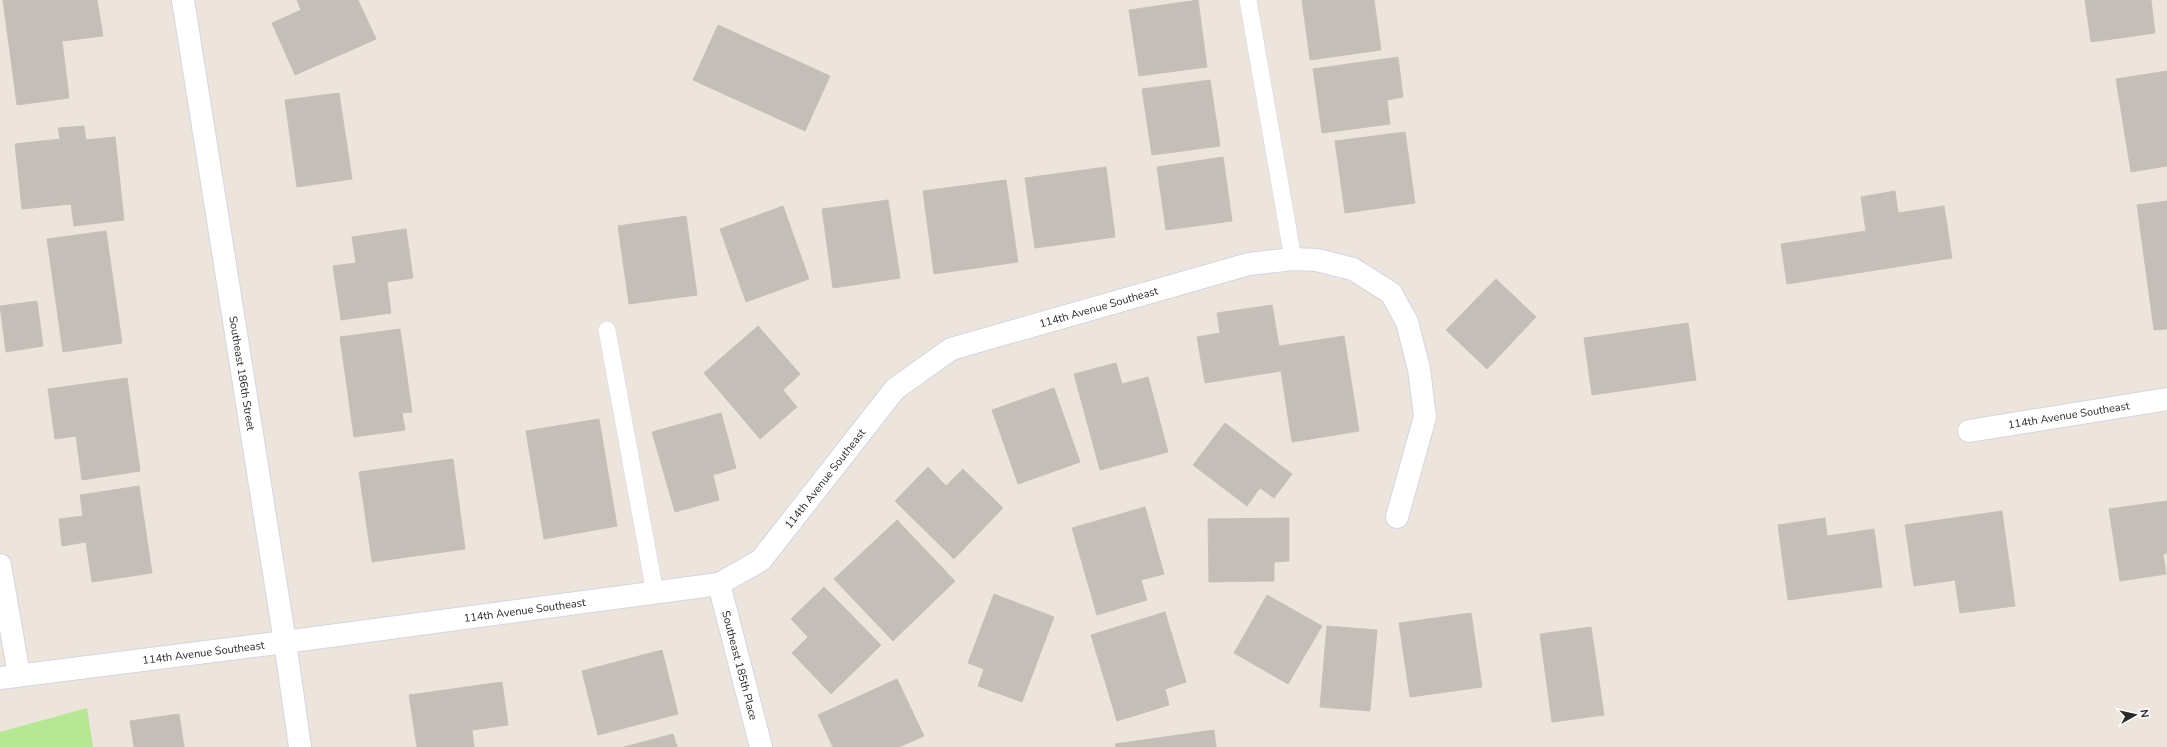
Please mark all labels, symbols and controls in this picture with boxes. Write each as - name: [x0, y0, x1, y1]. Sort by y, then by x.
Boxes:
- street label: 114th Avenue Southeast: [1037, 283, 1160, 331]
- street label: Southeast 186th Street: [225, 315, 258, 432]
- street label: 114th Avenue Southeast: [2007, 398, 2131, 433]
- street label: 114th Avenue Southeast: [781, 426, 869, 532]
- street label: 114th Avenue Southeast: [463, 595, 587, 626]
- street label: Southeast 185th Place: [718, 609, 761, 722]
- street label: 114th Avenue Southeast: [141, 638, 266, 668]
- north arrow: [2115, 695, 2155, 735]
- text: N: [2136, 709, 2152, 719]

